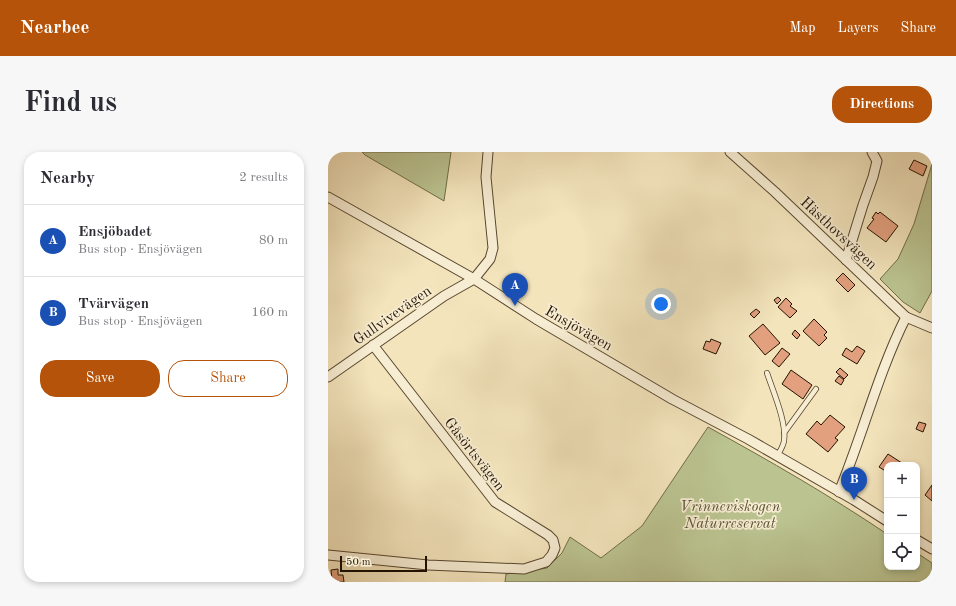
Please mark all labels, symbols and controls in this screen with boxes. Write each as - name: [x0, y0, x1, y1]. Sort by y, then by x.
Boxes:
- text: Nearbee: [20, 19, 89, 38]
- text: Map: [790, 21, 816, 35]
- text: Layers: [838, 21, 879, 35]
- text: Share: [901, 21, 936, 35]
- button: Directions: [832, 86, 932, 123]
- text: Find us: [24, 90, 117, 118]
- text: Nearby: [40, 170, 95, 187]
- text: 2 results: [239, 171, 288, 184]
- street label: Hästhovsvägen: [797, 195, 879, 273]
- text: Ensjöbadet: [78, 225, 152, 240]
- text: A: [48, 234, 58, 247]
- text: 80 m: [259, 234, 288, 247]
- text: Bus stop · Ensjövägen: [78, 243, 203, 256]
- pin: A: [502, 273, 528, 306]
- street label: Gullvivevägen: [351, 284, 435, 349]
- your location: [651, 294, 671, 314]
- text: Tvärvägen: [78, 297, 149, 312]
- street label: Ensjövägen: [542, 304, 614, 355]
- text: B: [48, 306, 58, 319]
- text: 160 m: [251, 306, 288, 319]
- text: Bus stop · Ensjövägen: [78, 315, 203, 328]
- button: Save: [40, 360, 160, 397]
- button: Share: [168, 360, 288, 397]
- street label: Gåsörtsvägen: [441, 415, 507, 494]
- map controls: [884, 462, 920, 570]
- button: +: [884, 462, 920, 498]
- pin: B: [841, 467, 867, 500]
- button: −: [884, 498, 920, 534]
- park label: Vrinneviskogen Naturreservat: [680, 500, 781, 532]
- button: locate: [884, 534, 920, 570]
- scale bar: [340, 554, 427, 573]
- text: 50 m: [346, 557, 371, 568]

